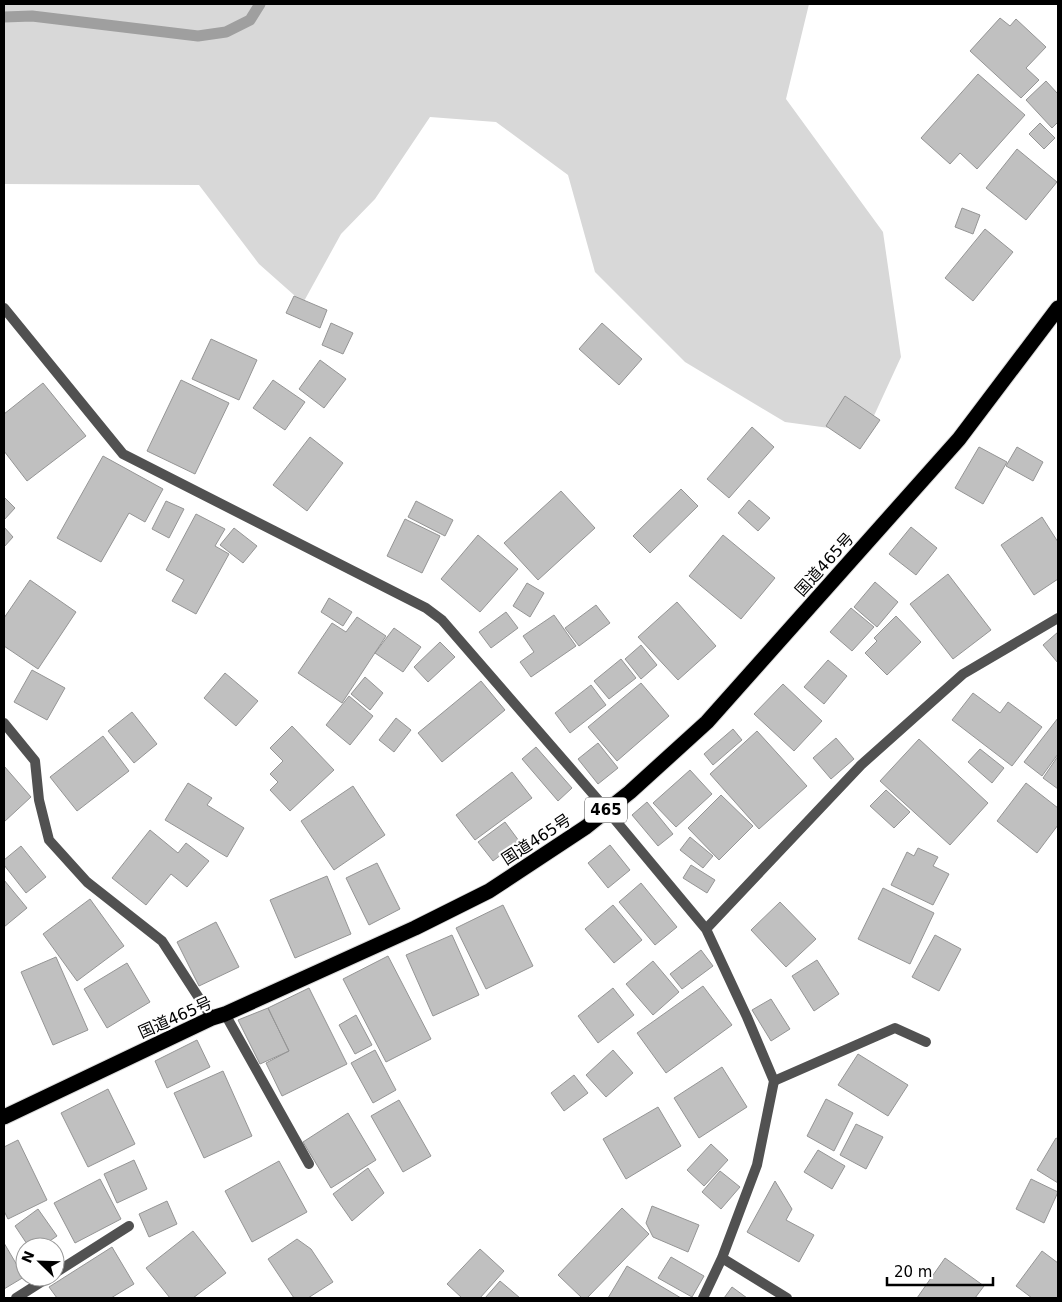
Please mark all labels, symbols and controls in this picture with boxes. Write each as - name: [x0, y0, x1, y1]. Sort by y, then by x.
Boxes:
- street label: 国道465号: [791, 529, 858, 600]
- road number: 465: [585, 798, 627, 822]
- street label: 国道465号: [498, 810, 574, 869]
- street label: 国道465号: [135, 993, 215, 1042]
- north arrow: [15, 1237, 65, 1287]
- text: N: [18, 1248, 38, 1265]
- scale bar: [887, 1254, 993, 1286]
- text: 20 m: [894, 1263, 932, 1281]

